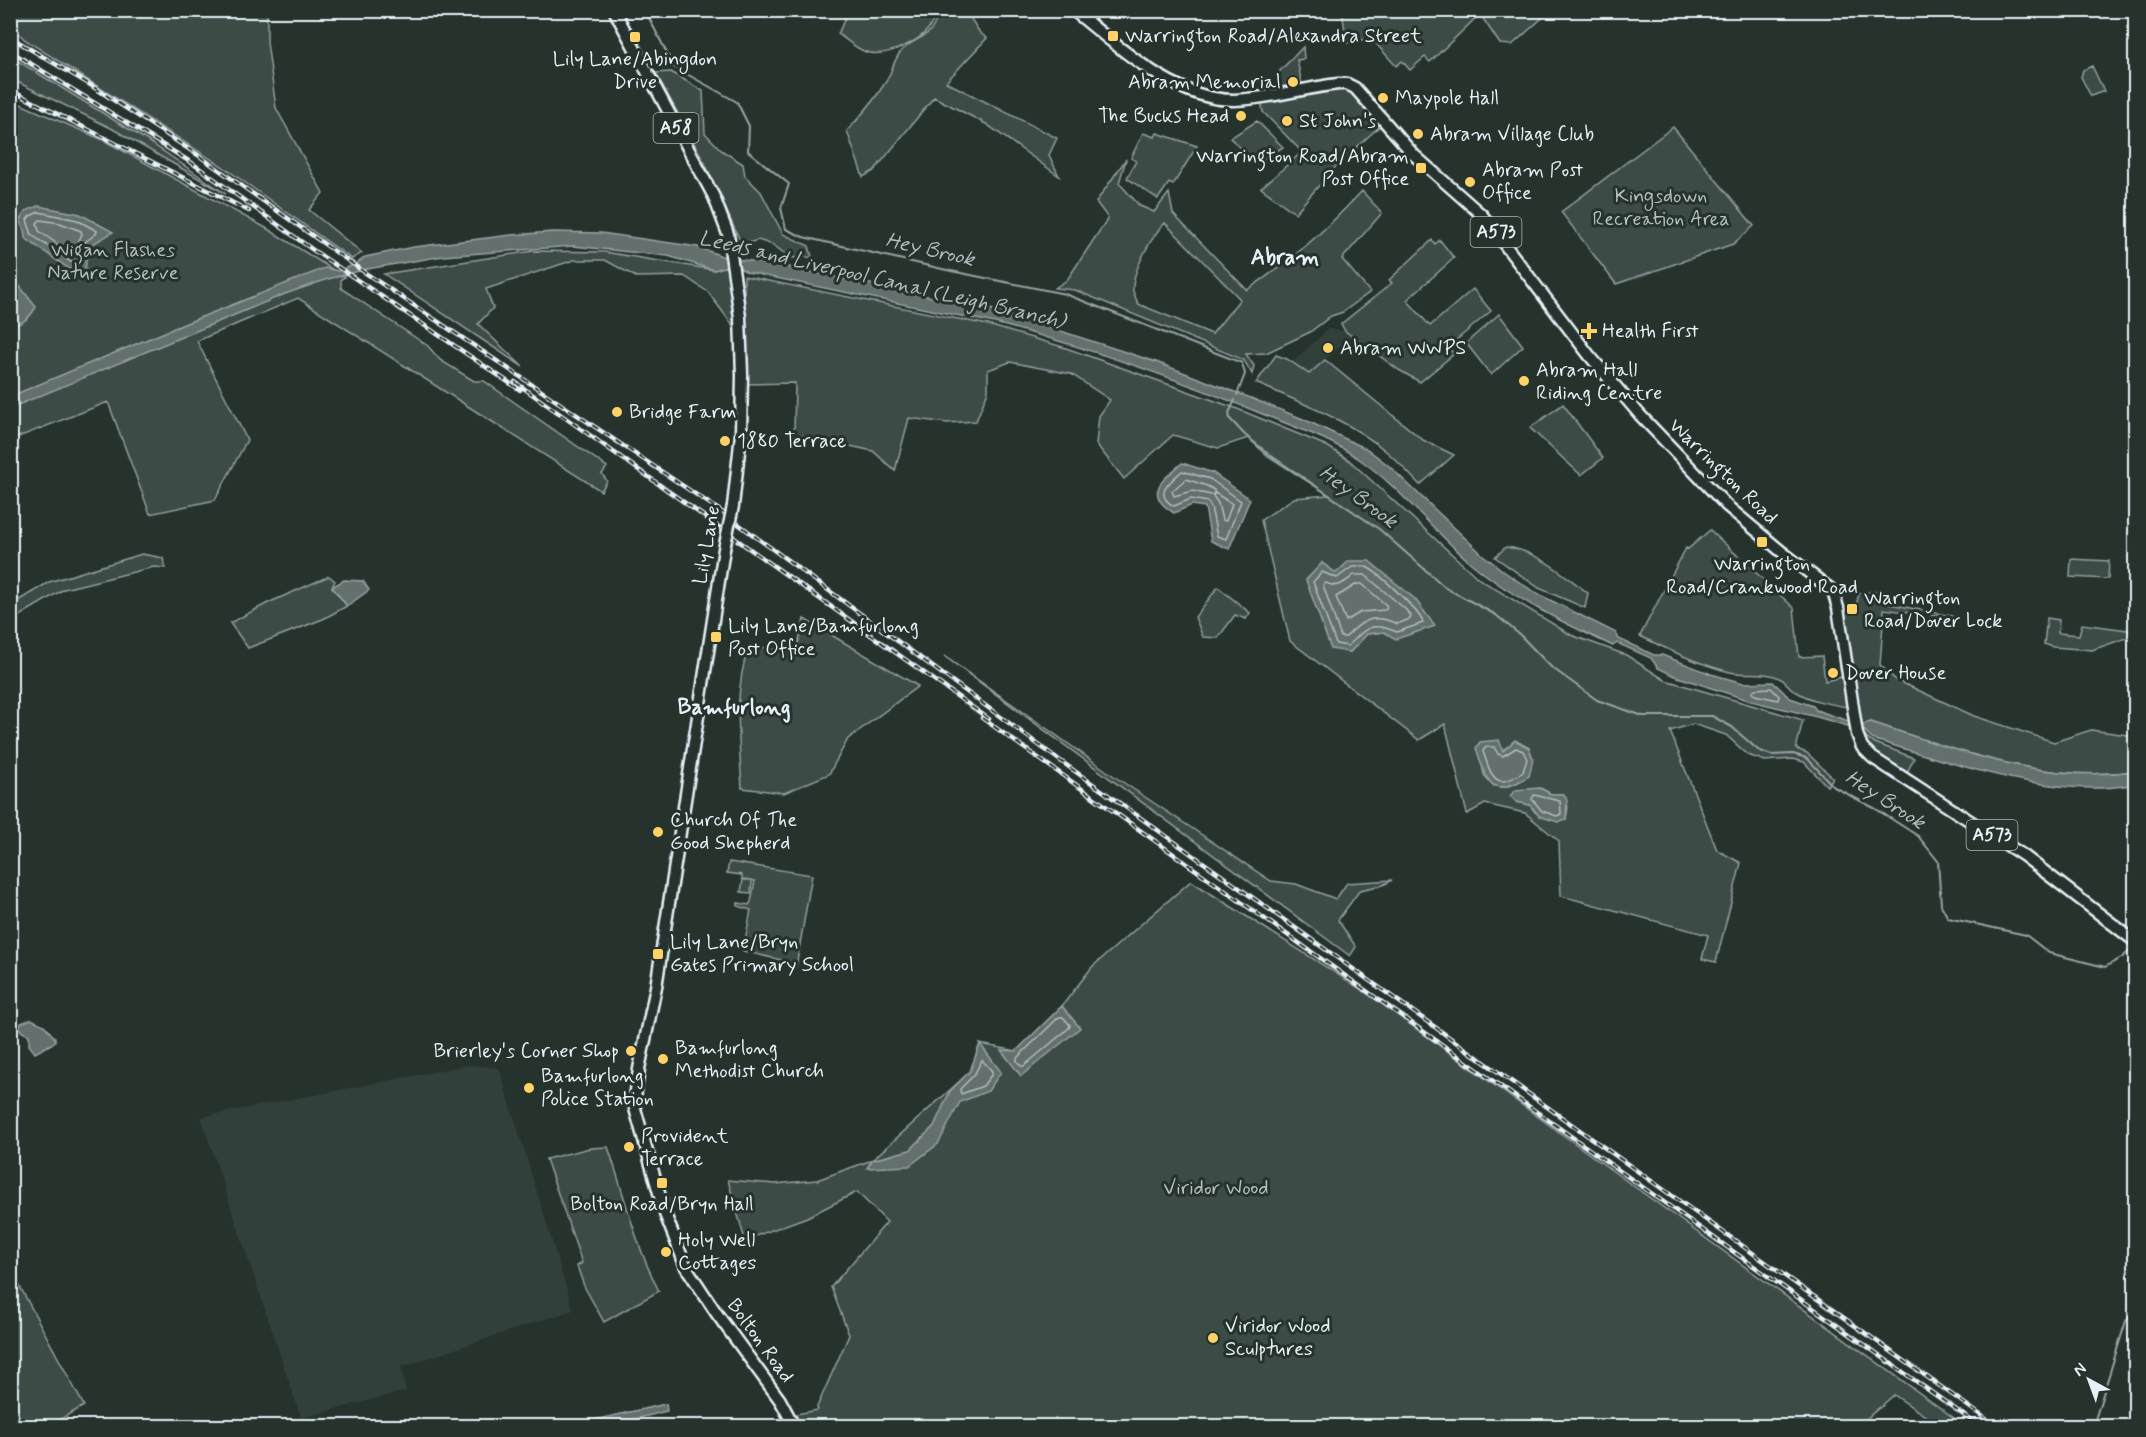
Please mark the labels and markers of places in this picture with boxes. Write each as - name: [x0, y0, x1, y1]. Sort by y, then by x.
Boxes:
- place label: Warrington Road/Alexandra Street: [1125, 23, 1422, 52]
- marker: Warrington Road/Alexandra Street: [1106, 29, 1120, 43]
- marker: Lily Lane/Abingdon Drive: [628, 30, 642, 44]
- place label: Lily Lane/Abingdon Drive: [553, 46, 717, 96]
- place label: Abram Memorial: [1128, 69, 1281, 96]
- marker: Abram Memorial: [1286, 75, 1300, 89]
- place label: Maypole Hall: [1395, 85, 1499, 112]
- marker: Maypole Hall: [1376, 91, 1390, 105]
- place label: The Bucks Head: [1098, 103, 1229, 130]
- place label: St John's: [1299, 108, 1377, 135]
- marker: The Bucks Head: [1234, 109, 1248, 123]
- marker: St John's: [1280, 114, 1294, 128]
- place label: Abram Village Club: [1430, 121, 1594, 148]
- marker: Abram Village Club: [1411, 127, 1425, 141]
- place label: Warrington Road/Abram Post Office: [1196, 143, 1409, 193]
- place label: Abram Post Office: [1482, 157, 1583, 207]
- marker: Warrington Road/Abram Post Office: [1414, 161, 1428, 175]
- marker: Abram Post Office: [1463, 175, 1477, 189]
- place label: Health First: [1602, 318, 1699, 345]
- marker: Health First: [1580, 322, 1598, 340]
- place label: Abram WWPS: [1340, 335, 1466, 362]
- marker: Abram WWPS: [1321, 341, 1335, 355]
- place label: Abram Hall Riding Centre: [1536, 357, 1662, 407]
- marker: Abram Hall Riding Centre: [1517, 374, 1531, 388]
- place label: Bridge Farm: [629, 399, 737, 426]
- marker: Bridge Farm: [610, 405, 624, 419]
- place label: 1880 Terrace: [737, 428, 846, 455]
- marker: 1880 Terrace: [718, 434, 732, 448]
- marker: Warrington Road/Crankwood Road: [1755, 535, 1769, 549]
- place label: Warrington Road/Crankwood Road: [1666, 551, 1858, 601]
- place label: Warrington Road/Dover Lock: [1864, 585, 2002, 635]
- marker: Warrington Road/Dover Lock: [1845, 602, 1859, 616]
- place label: Lily Lane/Bamfurlong Post Office: [728, 613, 919, 663]
- marker: Lily Lane/Bamfurlong Post Office: [709, 630, 723, 644]
- place label: Dover House: [1845, 660, 1946, 687]
- marker: Dover House: [1826, 666, 1840, 680]
- place label: Church Of The Good Shepherd: [670, 807, 797, 857]
- marker: Church Of The Good Shepherd: [651, 825, 665, 839]
- place label: Lily Lane/Bryn Gates Primary School: [670, 929, 854, 979]
- marker: Lily Lane/Bryn Gates Primary School: [651, 947, 665, 961]
- place label: Bamfurlong Methodist Church: [675, 1035, 824, 1085]
- place label: Brierley's Corner Shop: [433, 1038, 619, 1065]
- marker: Brierley's Corner Shop: [624, 1044, 638, 1058]
- marker: Bamfurlong Methodist Church: [656, 1052, 670, 1066]
- place label: Bamfurlong Police Station: [541, 1063, 654, 1113]
- marker: Bamfurlong Police Station: [522, 1081, 536, 1095]
- place label: Provident Terrace: [641, 1123, 729, 1173]
- marker: Provident Terrace: [622, 1140, 636, 1154]
- marker: Bolton Road/Bryn Hall: [655, 1176, 669, 1190]
- place label: Bolton Road/Bryn Hall: [570, 1191, 754, 1218]
- place label: Holy Well Cottages: [678, 1227, 756, 1277]
- marker: Holy Well Cottages: [659, 1245, 673, 1259]
- place label: Viridor Wood Sculptures: [1225, 1313, 1331, 1363]
- marker: Viridor Wood Sculptures: [1206, 1331, 1220, 1345]

